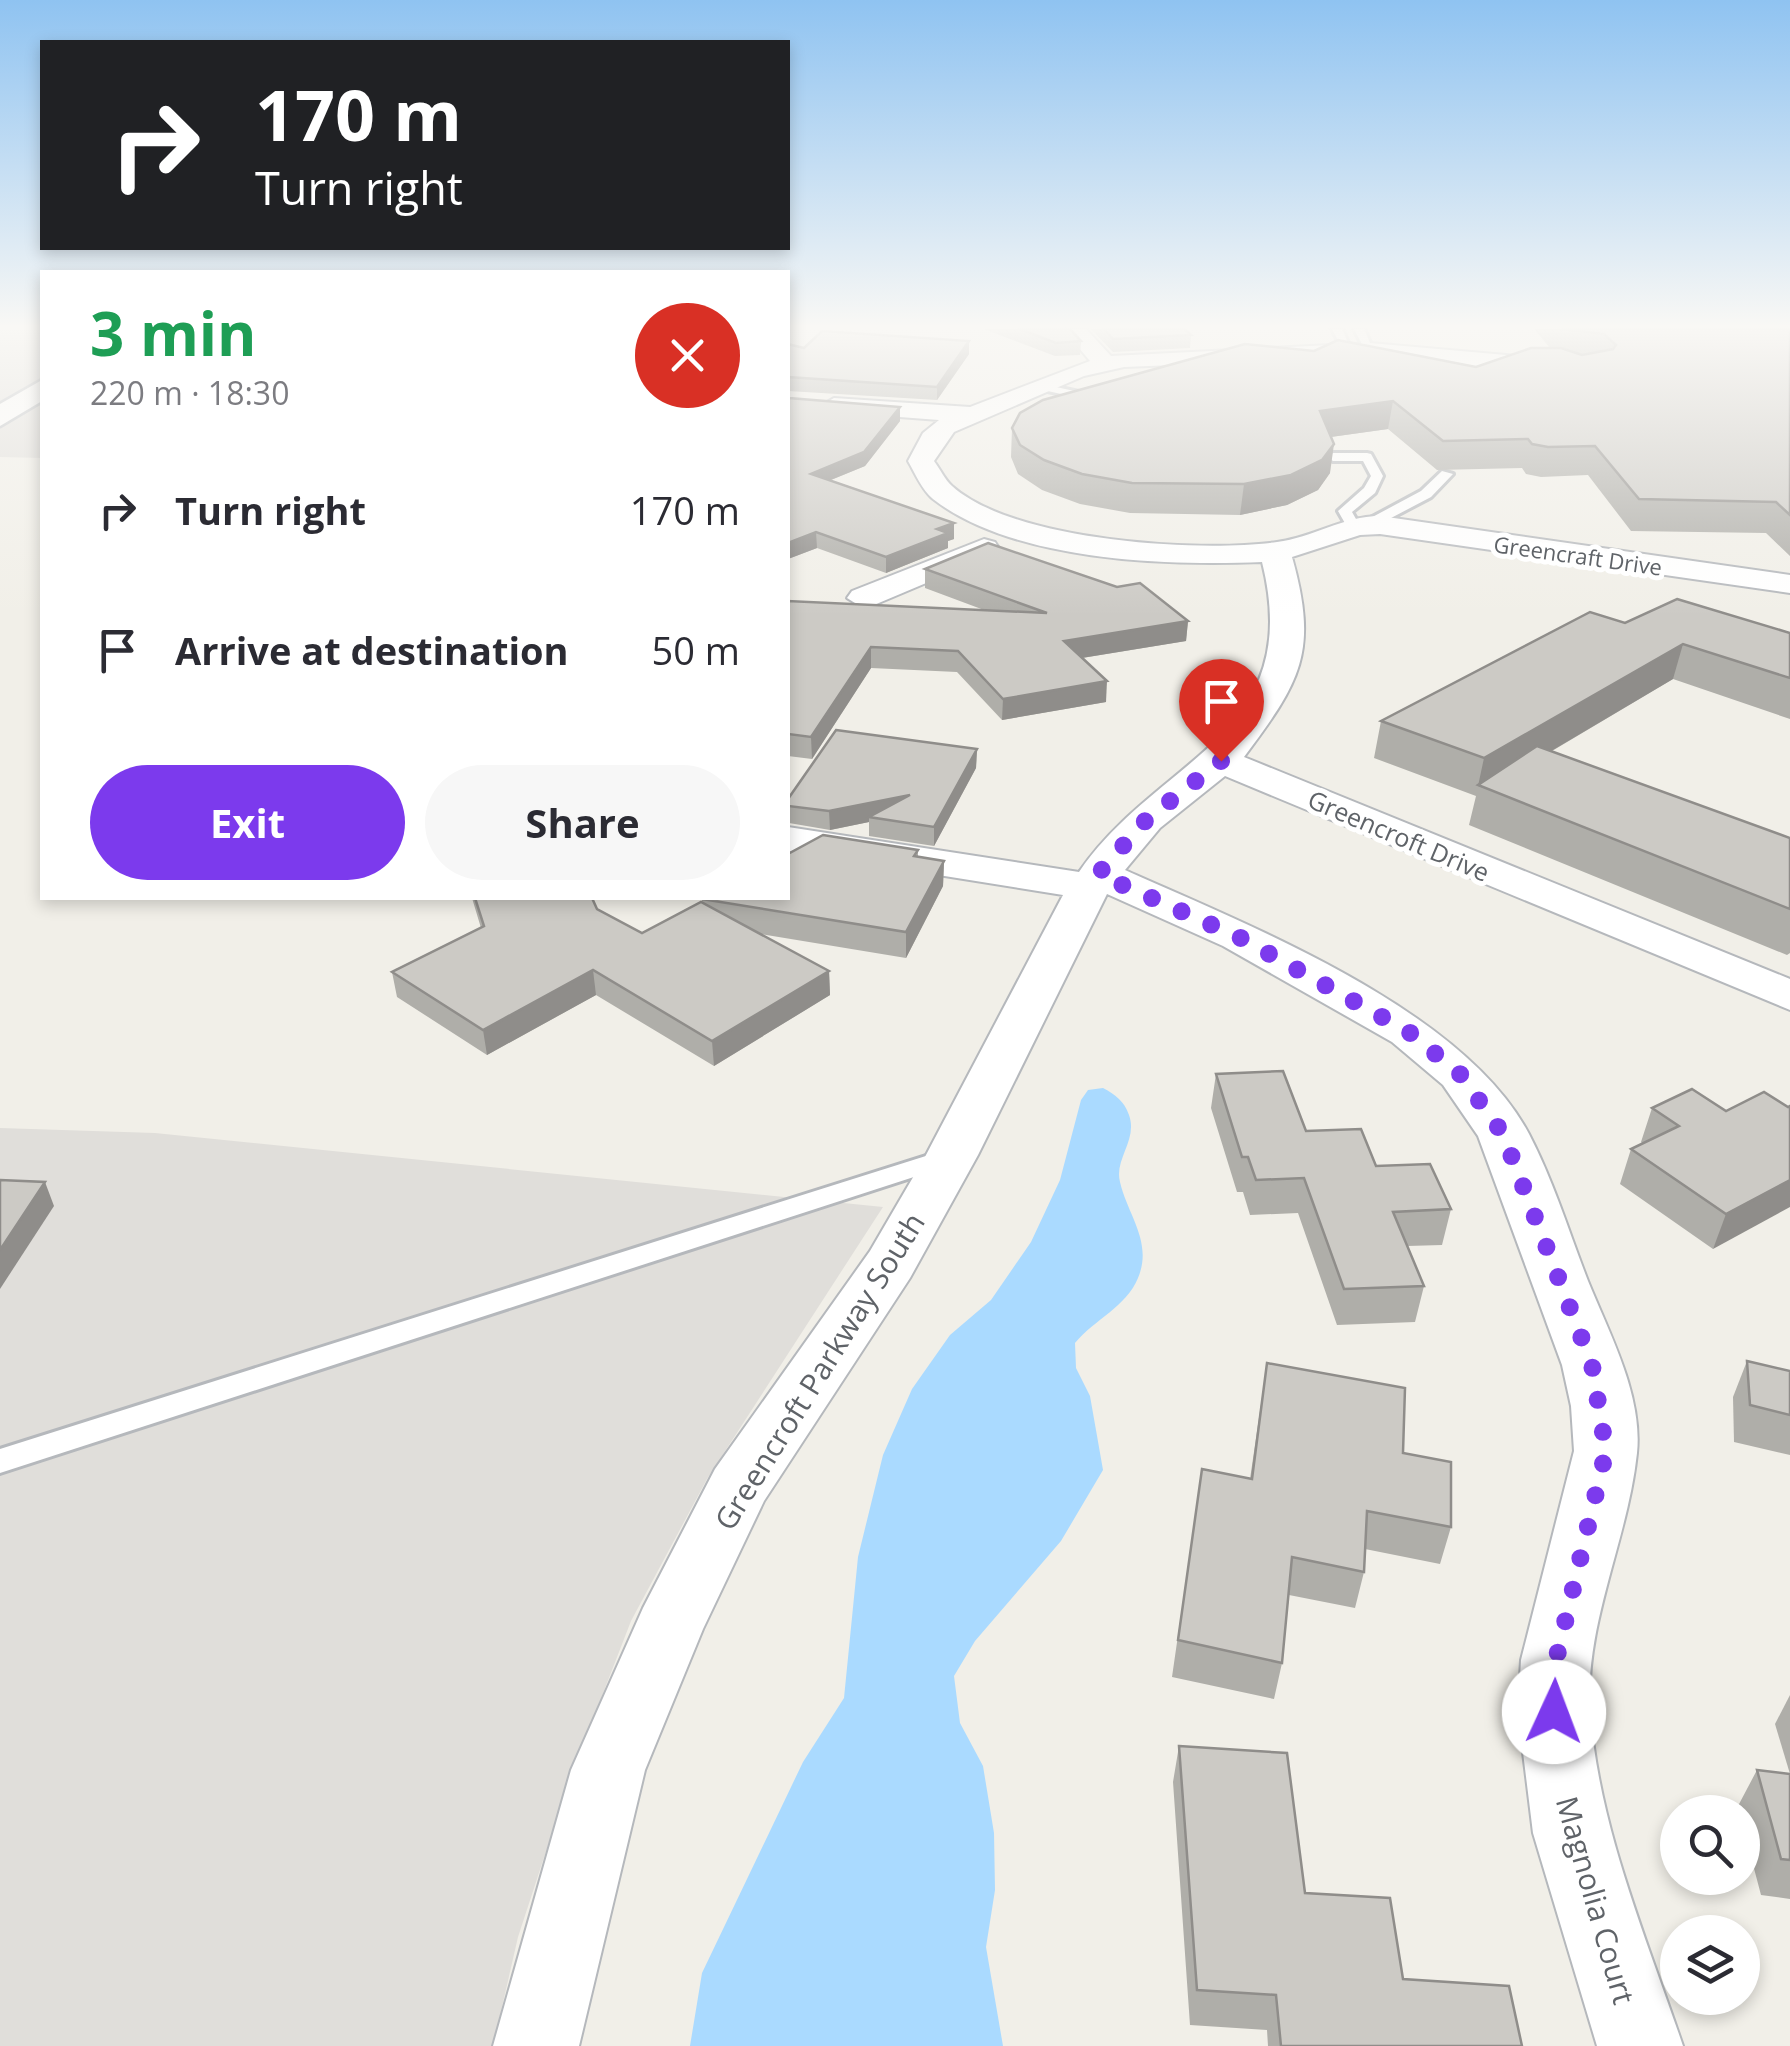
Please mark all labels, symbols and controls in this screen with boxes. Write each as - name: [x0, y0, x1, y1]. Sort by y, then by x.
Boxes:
- text: 170 m: [255, 66, 462, 162]
- icon: right: [90, 80, 220, 210]
- text: Turn right: [255, 157, 463, 218]
- text: 3 min: [90, 292, 257, 374]
- button: close: [635, 303, 740, 408]
- text: 220 m · 18:30: [90, 371, 289, 414]
- icon: right: [90, 483, 145, 538]
- text: Turn right: [175, 484, 366, 536]
- text: 170 m: [630, 484, 740, 536]
- street label: Greencraft Drive: [1492, 528, 1664, 582]
- icon: arrive: [90, 623, 145, 678]
- text: Arrive at destination: [175, 624, 569, 676]
- text: 50 m: [651, 624, 740, 676]
- pin: [1179, 659, 1264, 762]
- icon: arrive: [1194, 674, 1249, 729]
- button: Exit: [90, 765, 405, 880]
- button: Share: [425, 765, 740, 880]
- street label: Greencroft Drive: [1303, 781, 1495, 889]
- street label: Greencroft Parkway South: [704, 1205, 934, 1537]
- position arrow: [1502, 1660, 1606, 1764]
- street label: Magnolia Court: [1547, 1791, 1645, 2009]
- map controls: [1660, 1795, 1760, 2015]
- button: search: [1660, 1795, 1760, 1895]
- button: layers: [1660, 1915, 1760, 2015]

